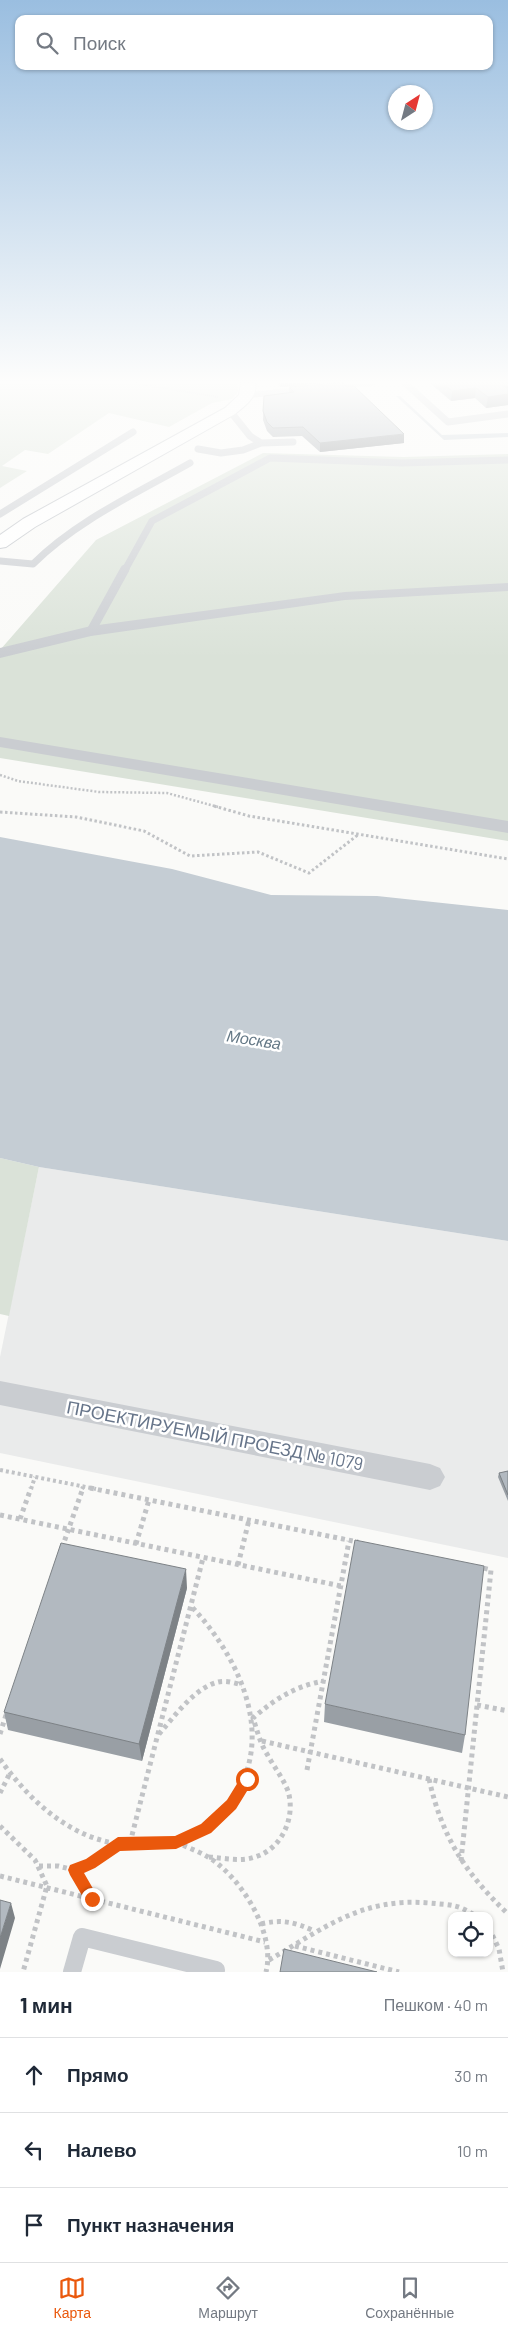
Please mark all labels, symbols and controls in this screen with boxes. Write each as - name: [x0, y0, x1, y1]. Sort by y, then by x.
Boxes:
- search box: [15, 15, 493, 70]
- icon: search: [33, 29, 61, 57]
- text: Поиск: [73, 31, 126, 54]
- north arrow: [388, 85, 433, 130]
- water label: Москва: [226, 1025, 283, 1053]
- street label: ПРОЕКТИРУЕМЫЙ ПРОЕЗД № 1079: [65, 1395, 365, 1475]
- route start: [236, 1768, 259, 1791]
- route end: [81, 1888, 104, 1911]
- map controls: [448, 1912, 493, 1957]
- button: locate: [448, 1912, 493, 1957]
- text: 1 мин: [20, 1992, 73, 2017]
- text: Пешком · 40 m: [384, 1995, 488, 2014]
- icon: ahead: [20, 2061, 48, 2089]
- text: Прямо: [67, 2063, 129, 2086]
- text: 30 m: [454, 2066, 488, 2085]
- icon: left: [20, 2136, 48, 2164]
- text: Налево: [67, 2138, 137, 2161]
- text: 10 m: [457, 2141, 488, 2160]
- icon: arrive: [20, 2211, 48, 2239]
- text: Пункт назначения: [67, 2213, 234, 2236]
- tab: Карта: [54, 2274, 91, 2321]
- tab: Маршрут: [198, 2274, 258, 2321]
- tab: Сохранённые: [365, 2274, 454, 2321]

